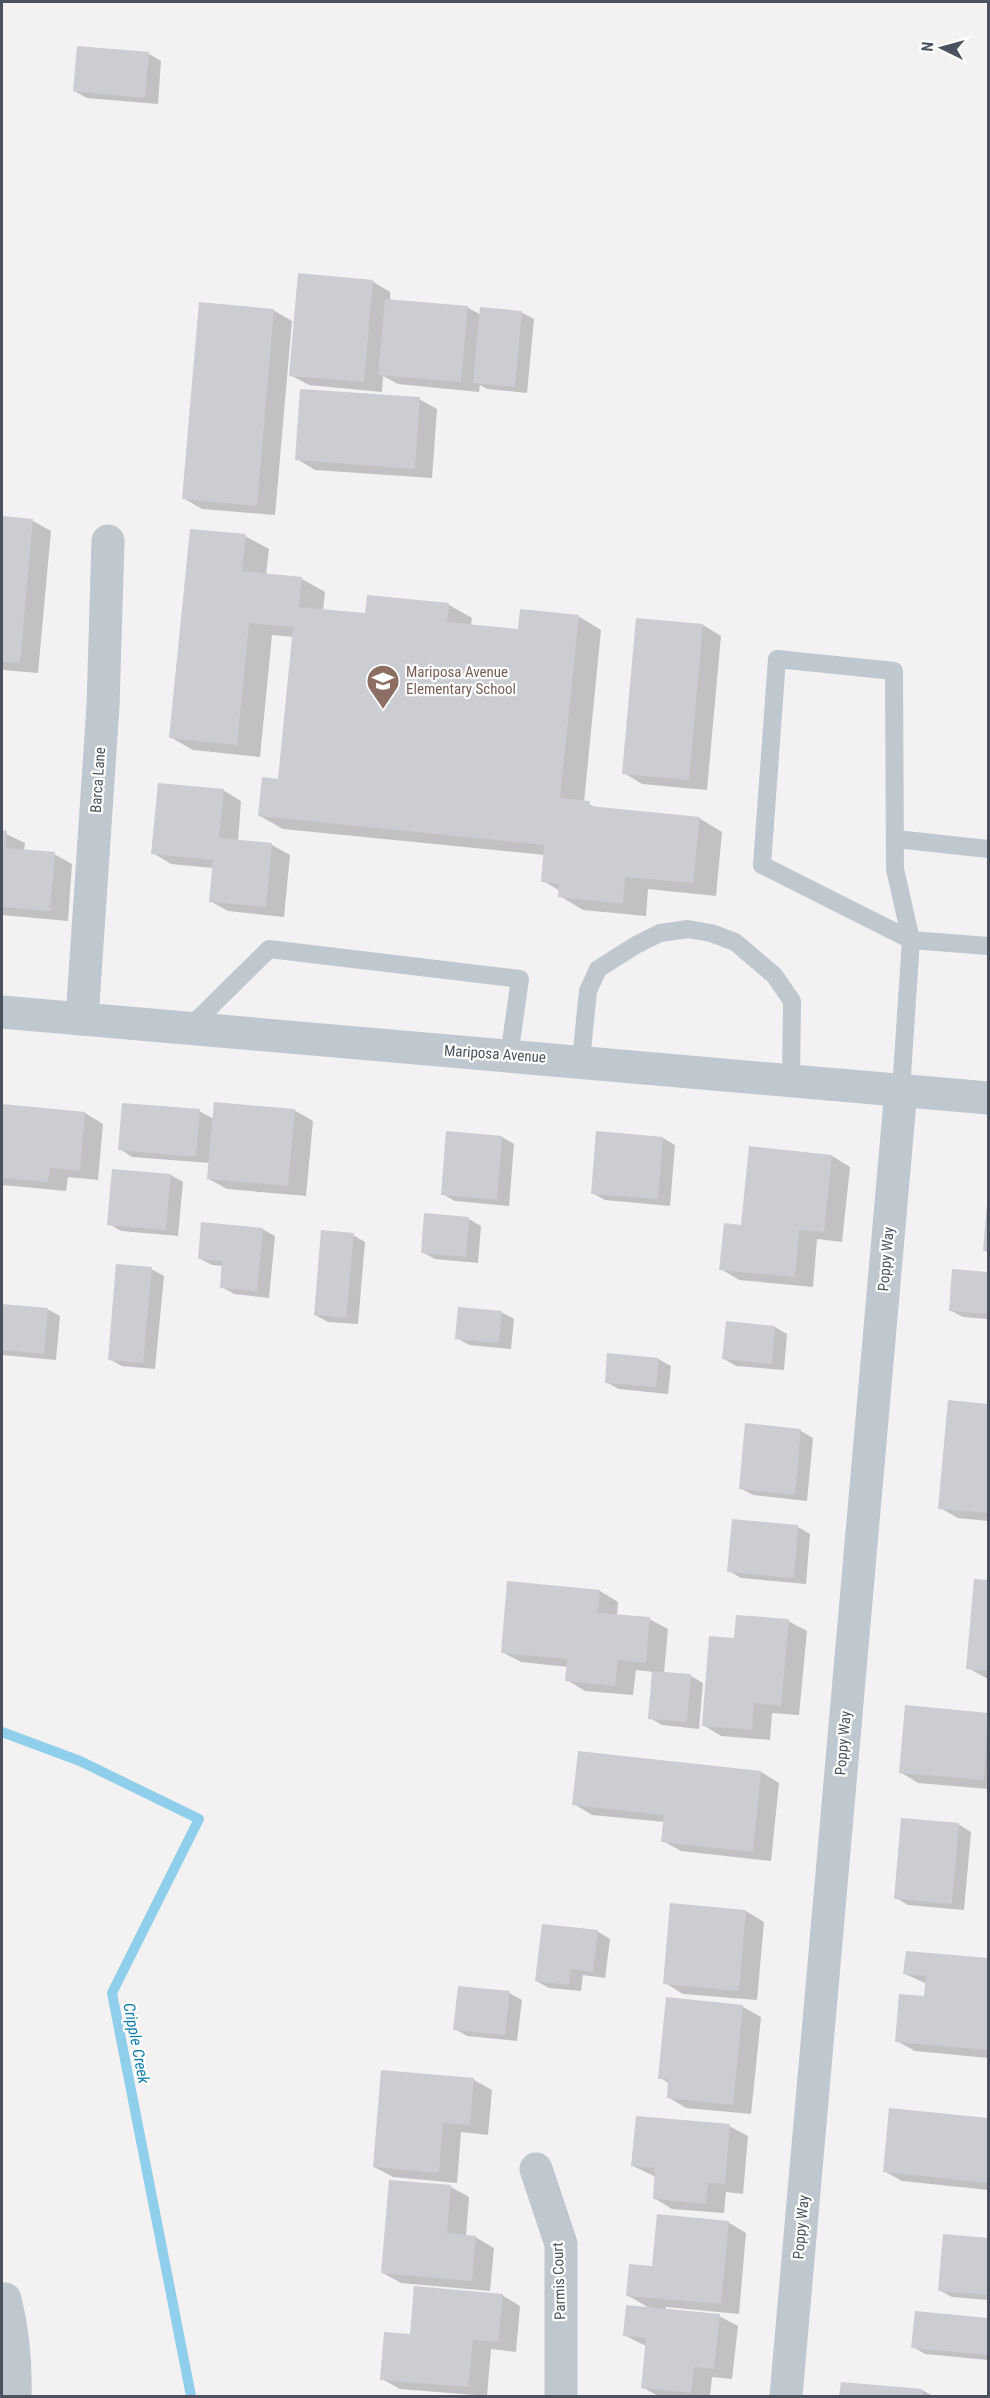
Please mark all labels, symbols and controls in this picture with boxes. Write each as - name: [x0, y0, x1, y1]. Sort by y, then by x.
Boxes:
- north arrow: [912, 18, 972, 78]
- text: N: [918, 41, 937, 52]
- school or university icon: Mariposa Avenue Elementary School: [365, 663, 401, 710]
- place label: Mariposa Avenue Elementary School: [406, 663, 516, 698]
- street label: Barca Lane: [87, 746, 109, 814]
- street label: Mariposa Avenue: [443, 1041, 547, 1067]
- street label: Poppy Way: [874, 1226, 898, 1292]
- street label: Poppy Way: [831, 1710, 855, 1776]
- water label: Cripple Creek: [119, 2001, 154, 2086]
- street label: Poppy Way: [789, 2194, 813, 2260]
- street label: Parmis Court: [549, 2242, 569, 2320]

